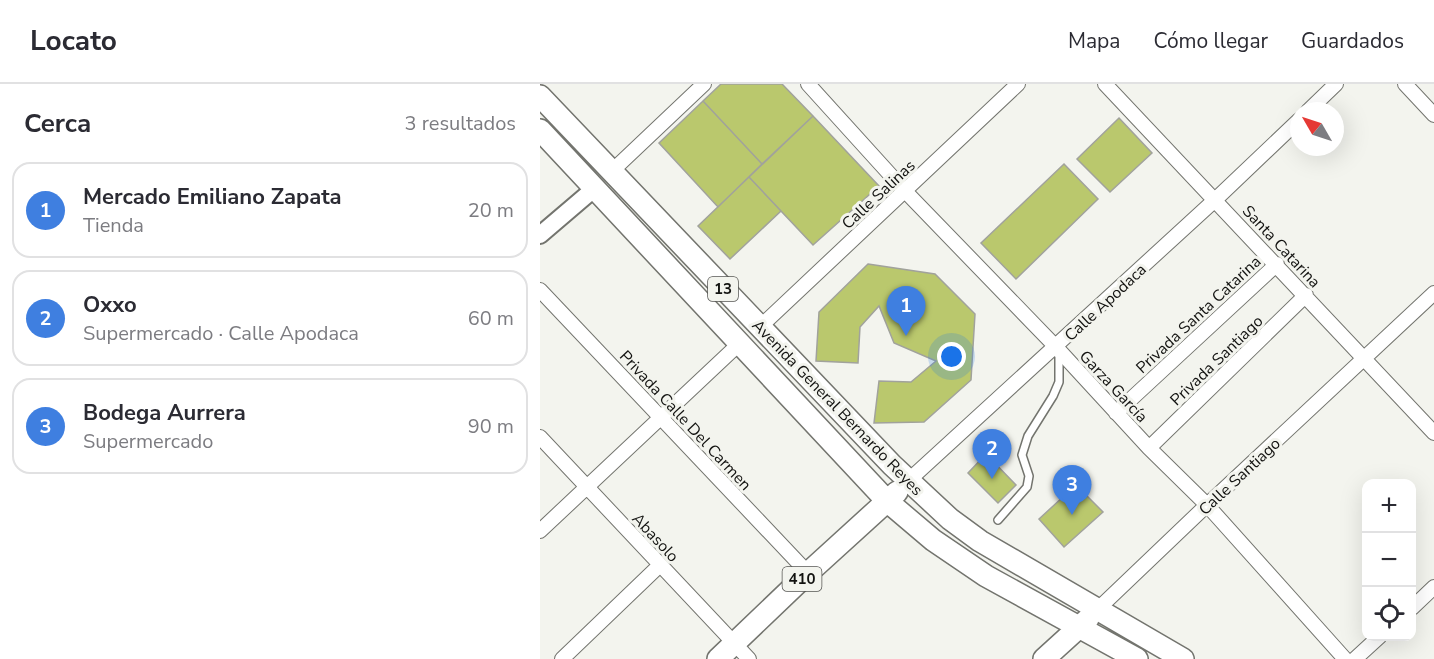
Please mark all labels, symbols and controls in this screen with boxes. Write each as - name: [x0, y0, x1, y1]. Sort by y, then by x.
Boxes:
- text: Locato: [30, 22, 117, 60]
- text: Mapa: [1068, 27, 1120, 55]
- text: Cómo llegar: [1153, 27, 1268, 55]
- text: Guardados: [1301, 27, 1404, 55]
- north arrow: [1290, 102, 1344, 156]
- text: Cerca: [24, 106, 91, 141]
- text: 3 resultados: [405, 110, 516, 137]
- street label: Calle Salinas: [837, 155, 920, 235]
- text: Mercado Emiliano Zapata: [83, 182, 342, 212]
- text: 1: [40, 197, 52, 224]
- text: 20 m: [468, 197, 514, 224]
- street label: Santa Catarina: [1237, 201, 1325, 293]
- text: Tienda: [83, 212, 144, 239]
- street label: Privada Santa Catarina: [1131, 251, 1266, 379]
- street label: Calle Apodaca: [1060, 259, 1151, 346]
- road number: 13: [708, 277, 738, 301]
- pin: 1: [886, 286, 926, 336]
- text: Oxxo: [83, 290, 137, 320]
- text: 2: [40, 305, 52, 332]
- text: 60 m: [468, 305, 514, 332]
- street label: Privada Santiago: [1165, 311, 1268, 411]
- street label: Avenida General Bernardo Reyes: [747, 315, 928, 501]
- text: Supermercado · Calle Apodaca: [83, 320, 359, 347]
- your location: [937, 342, 966, 371]
- street label: Privada Calle Del Carmen: [614, 346, 756, 496]
- street label: Garza García: [1074, 346, 1152, 428]
- text: Bodega Aurrera: [83, 398, 246, 428]
- text: 3: [40, 413, 52, 440]
- text: 90 m: [468, 413, 514, 440]
- text: Supermercado: [83, 428, 213, 455]
- pin: 2: [972, 430, 1012, 479]
- street label: Calle Santiago: [1194, 433, 1285, 520]
- pin: 3: [1052, 466, 1092, 515]
- map controls: [1362, 479, 1416, 641]
- button: +: [1362, 479, 1416, 533]
- street label: Abasolo: [627, 508, 684, 567]
- button: −: [1362, 533, 1416, 587]
- road number: 410: [782, 567, 822, 591]
- button: locate: [1362, 587, 1416, 641]

